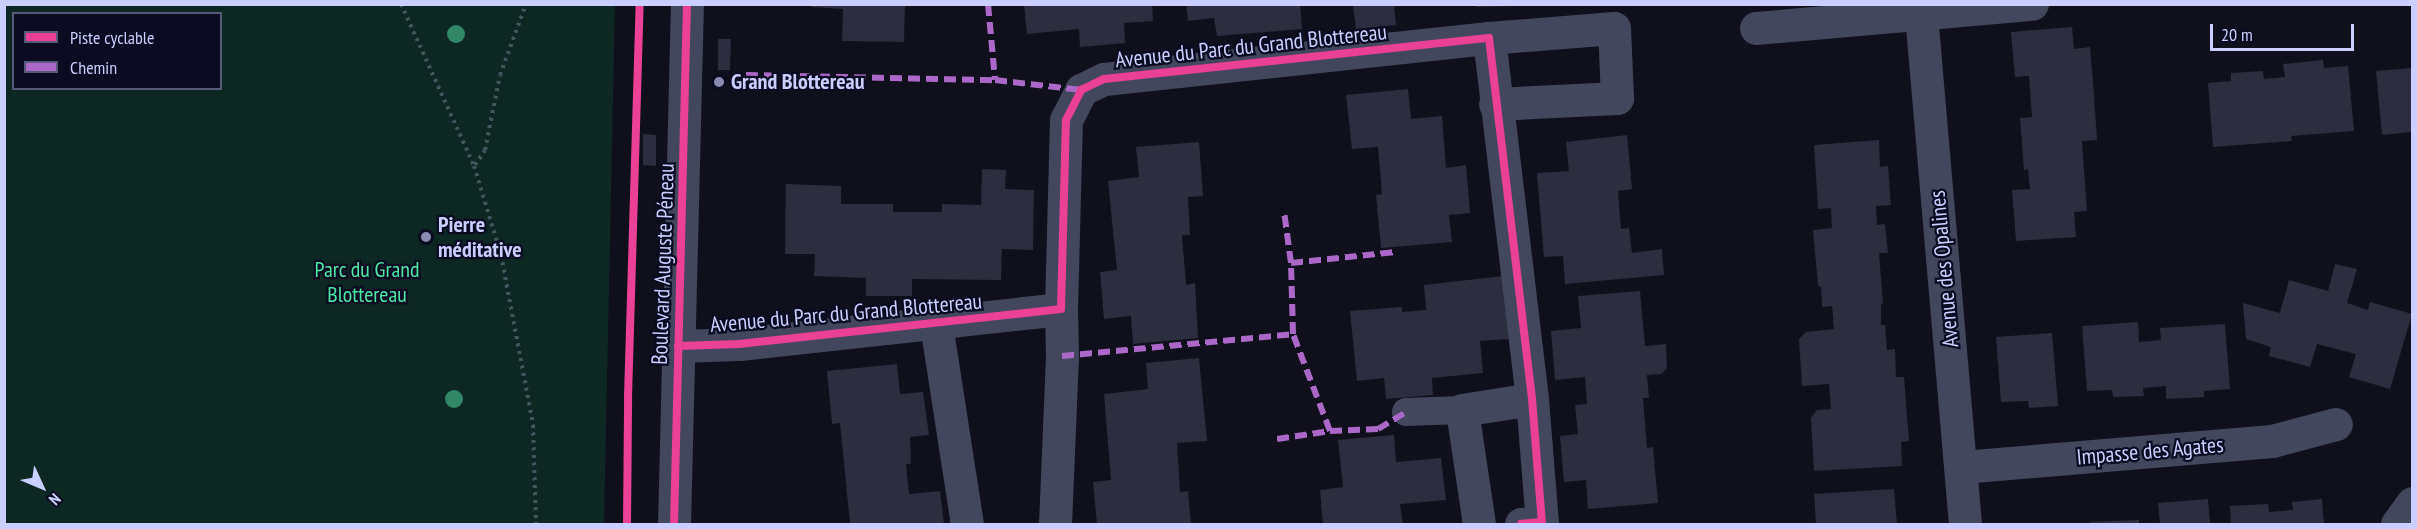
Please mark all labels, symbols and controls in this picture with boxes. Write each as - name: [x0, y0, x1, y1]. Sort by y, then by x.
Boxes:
- legend: [12, 12, 222, 90]
- scale bar: [2213, 12, 2357, 50]
- street label: Avenue du Parc du Grand Blottereau: [1114, 19, 1388, 73]
- text: 20 m: [2221, 23, 2253, 46]
- text: Piste cyclable: [70, 26, 154, 49]
- text: Chemin: [70, 56, 117, 79]
- place label: Grand Blottereau: [731, 69, 865, 95]
- marker: Grand Blottereau: [712, 75, 726, 89]
- street label: Boulevard Auguste Péneau: [646, 162, 680, 366]
- street label: Avenue des Opalines: [1924, 189, 1964, 349]
- place label: Pierre méditative: [438, 211, 522, 262]
- marker: Pierre méditative: [419, 230, 433, 244]
- park label: Parc du Grand Blottereau: [314, 256, 420, 308]
- street label: Avenue du Parc du Grand Blottereau: [709, 288, 983, 338]
- street label: Impasse des Agates: [2075, 431, 2225, 471]
- north arrow: [12, 457, 72, 517]
- text: N: [45, 489, 65, 510]

